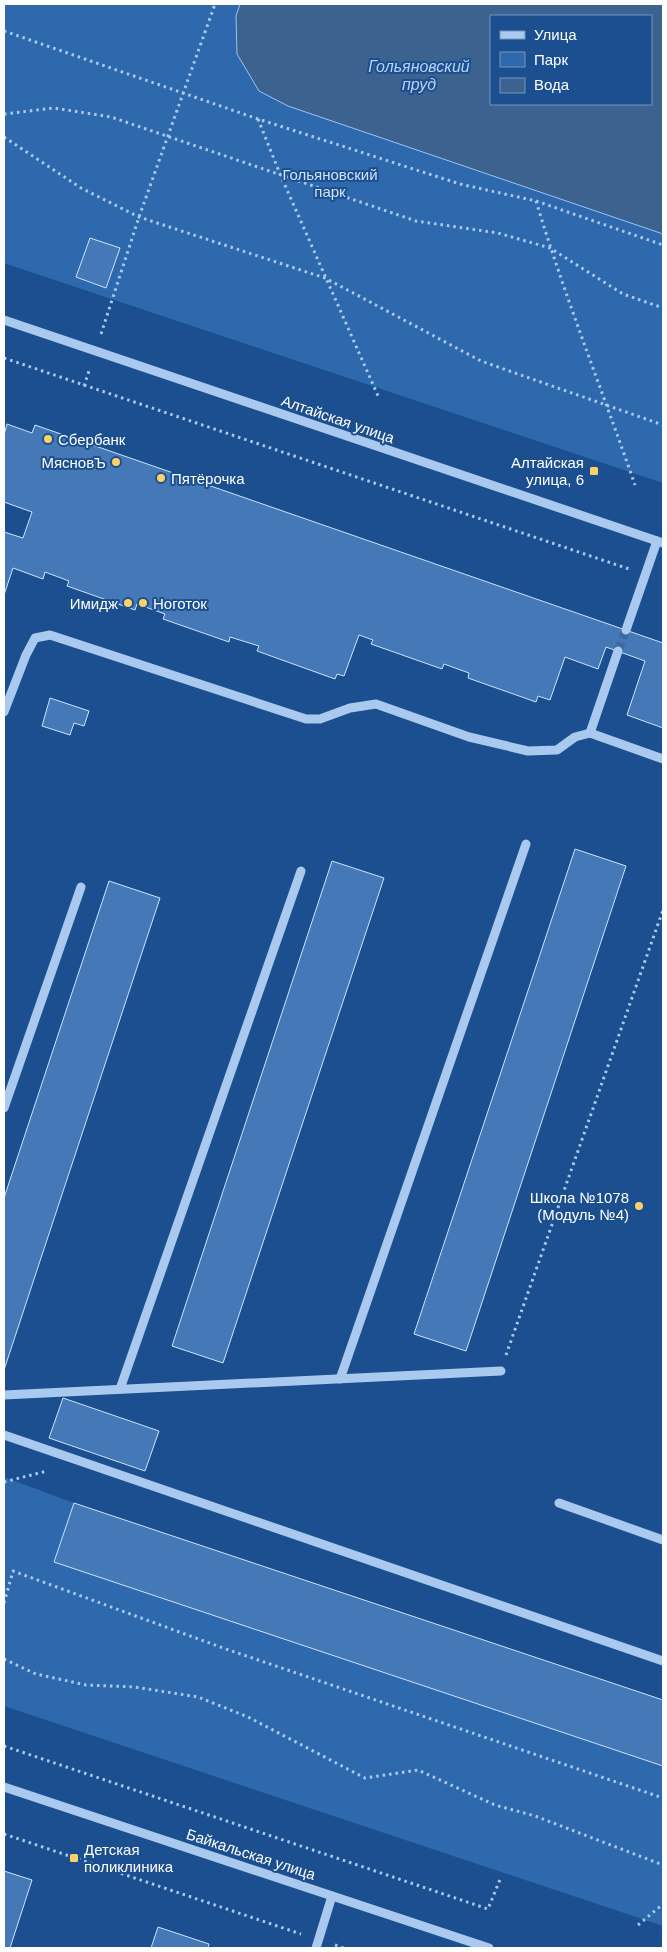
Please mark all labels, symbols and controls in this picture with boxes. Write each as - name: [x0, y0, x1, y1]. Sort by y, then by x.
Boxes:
- legend: [490, 15, 652, 105]
- text: Улица: [534, 26, 577, 43]
- text: Парк: [534, 51, 568, 68]
- water label: Гольяновский пруд: [368, 58, 470, 93]
- text: Вода: [534, 76, 570, 93]
- park label: Гольяновcкий парк: [282, 166, 378, 200]
- street label: Алтайская улица: [279, 392, 397, 447]
- place label: Сбербанк: [58, 431, 126, 448]
- marker: Сбербанк: [42, 433, 54, 445]
- place label: МясновЪ: [41, 454, 106, 471]
- place label: Алтайская улица, 6: [511, 454, 584, 488]
- marker: МясновЪ: [110, 456, 122, 468]
- marker: Алтайская улица, 6: [588, 465, 600, 477]
- place label: Пятёрочка: [171, 470, 245, 487]
- marker: Пятёрочка: [155, 472, 167, 484]
- place label: Имидж: [70, 595, 118, 612]
- place label: Ноготок: [153, 595, 207, 612]
- marker: Имидж: [122, 597, 134, 609]
- marker: Ноготок: [137, 597, 149, 609]
- place label: Школа №1078 (Модуль №4): [530, 1189, 629, 1223]
- marker: Школа №1078 (Модуль №4): [633, 1200, 645, 1212]
- street label: Байкальская улица: [184, 1825, 318, 1883]
- place label: Детская поликлиника: [84, 1841, 174, 1875]
- marker: Детская поликлиника: [68, 1852, 80, 1864]

